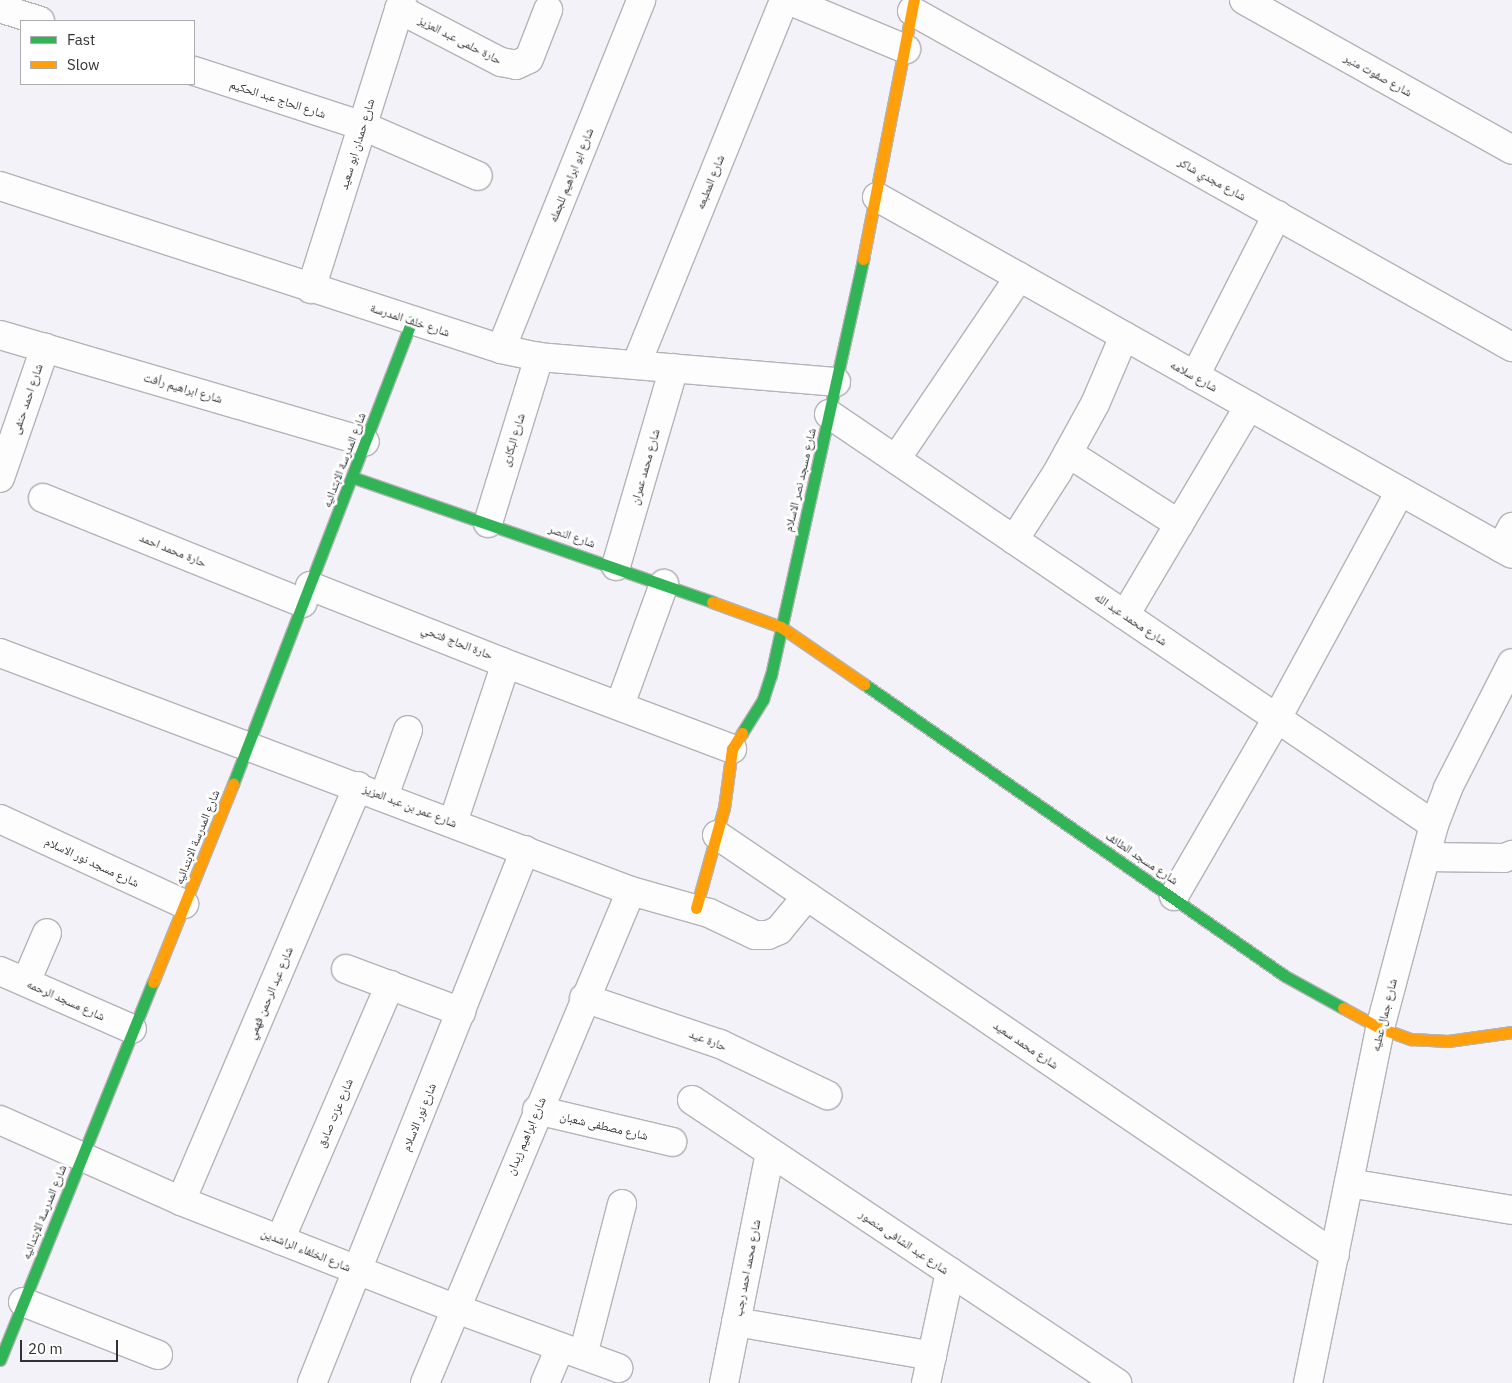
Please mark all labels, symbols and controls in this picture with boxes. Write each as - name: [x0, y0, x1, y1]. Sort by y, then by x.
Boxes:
- street label: حارة حلمى عبد العزيز: [416, 13, 504, 67]
- legend: [20, 20, 195, 85]
- text: Fast: [67, 30, 95, 49]
- street label: شارع صفوت منير: [1341, 50, 1415, 100]
- text: Slow: [67, 55, 100, 74]
- street label: شارع الحاج عبد الحكيم: [228, 77, 328, 121]
- street label: شارع حمدان ابو سعيد: [336, 97, 378, 191]
- street label: شارع ابو ابراهيم للجمله: [546, 126, 596, 224]
- street label: شارع المطبعه: [693, 153, 727, 211]
- street label: شارع مجدي شاكر: [1175, 154, 1249, 204]
- street label: شارع خلف المدرسة: [368, 300, 452, 340]
- street label: شارع سلامه: [1168, 357, 1220, 395]
- street label: شارع احمد حنفى: [8, 362, 46, 436]
- street label: شارع ابراهيم رأفت: [142, 370, 224, 406]
- street label: شارع المدرسة الابتدائيه: [319, 410, 369, 510]
- street label: شارع البكارى: [498, 412, 528, 468]
- street label: شارع محمد عمران: [627, 427, 663, 507]
- street label: شارع مسجد نصر الاسلام: [781, 427, 819, 533]
- street label: شارع النصر: [547, 521, 597, 551]
- street label: حارة محمد احمد: [137, 530, 209, 570]
- street label: شارع محمد عبد الله: [1092, 589, 1170, 649]
- street label: حارة الحاج فتحي: [419, 622, 495, 662]
- street label: شارع عمر بن عبد العزيز: [361, 781, 459, 831]
- street label: شارع المدرسة الابتدائيه: [171, 788, 223, 886]
- street label: شارع مسجد الطائف: [1103, 828, 1181, 888]
- street label: شارع مسجد نور الاسلام: [43, 834, 141, 890]
- street label: شارع عبد الرحمن فهمي: [244, 945, 296, 1041]
- street label: شارع مسجد الرحمه: [25, 976, 107, 1024]
- street label: شارع جمال عطيه: [1368, 977, 1400, 1053]
- street label: شارع محمد سعيد: [991, 1018, 1061, 1072]
- street label: حارة عيد: [687, 1026, 729, 1054]
- street label: شارع عزت صادق: [314, 1076, 356, 1150]
- street label: شارع نور الاسلام: [399, 1081, 439, 1153]
- street label: شارع ابراهيم زيدان: [503, 1095, 549, 1177]
- street label: شارع مصطفى شعبان: [558, 1109, 650, 1143]
- street label: شارع المدرسة الابتدائيه: [18, 1163, 70, 1261]
- street label: شارع عبد الشافى منصور: [857, 1207, 951, 1277]
- street label: شارع محمد احمد رجب: [731, 1218, 763, 1318]
- street label: شارع الخلفاء الراشدين: [259, 1225, 353, 1275]
- scale bar: [22, 1330, 120, 1362]
- text: 20 m: [28, 1339, 63, 1358]

